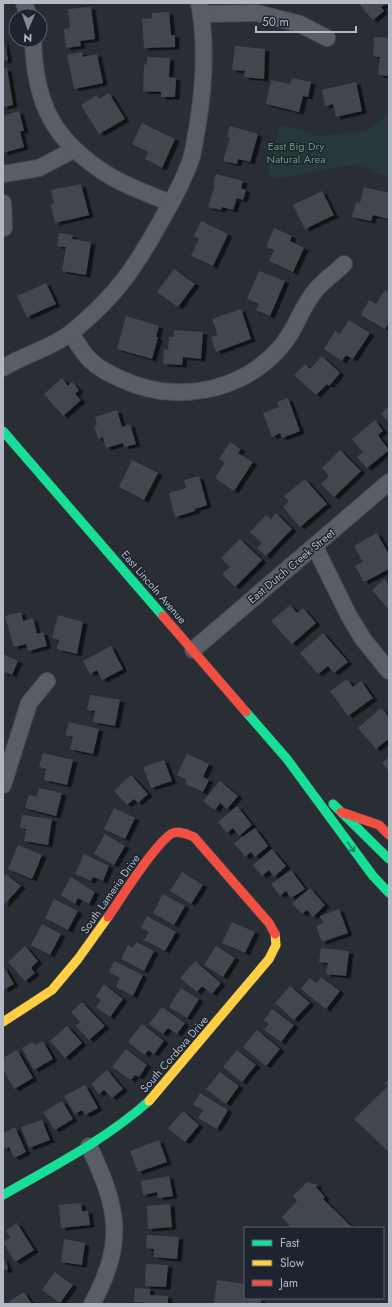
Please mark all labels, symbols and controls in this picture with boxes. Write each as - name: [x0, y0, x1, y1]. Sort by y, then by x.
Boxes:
- north arrow: [8, 8, 48, 48]
- scale bar: [256, 8, 356, 34]
- text: 50 m: [262, 13, 289, 31]
- text: N: [23, 30, 32, 46]
- park label: East Big Dry Natural Area: [267, 138, 325, 167]
- street label: East Dutch Creek Street: [244, 525, 338, 607]
- street label: East Lincoln Avenue: [118, 547, 191, 627]
- one-way arrow: [347, 841, 355, 852]
- street label: South Lameria Drive: [77, 851, 144, 937]
- street label: South Cordova Drive: [136, 1012, 212, 1096]
- legend: [244, 1227, 384, 1299]
- text: Fast: [280, 1234, 299, 1252]
- text: Slow: [280, 1254, 305, 1272]
- text: Jam: [278, 1274, 298, 1292]

